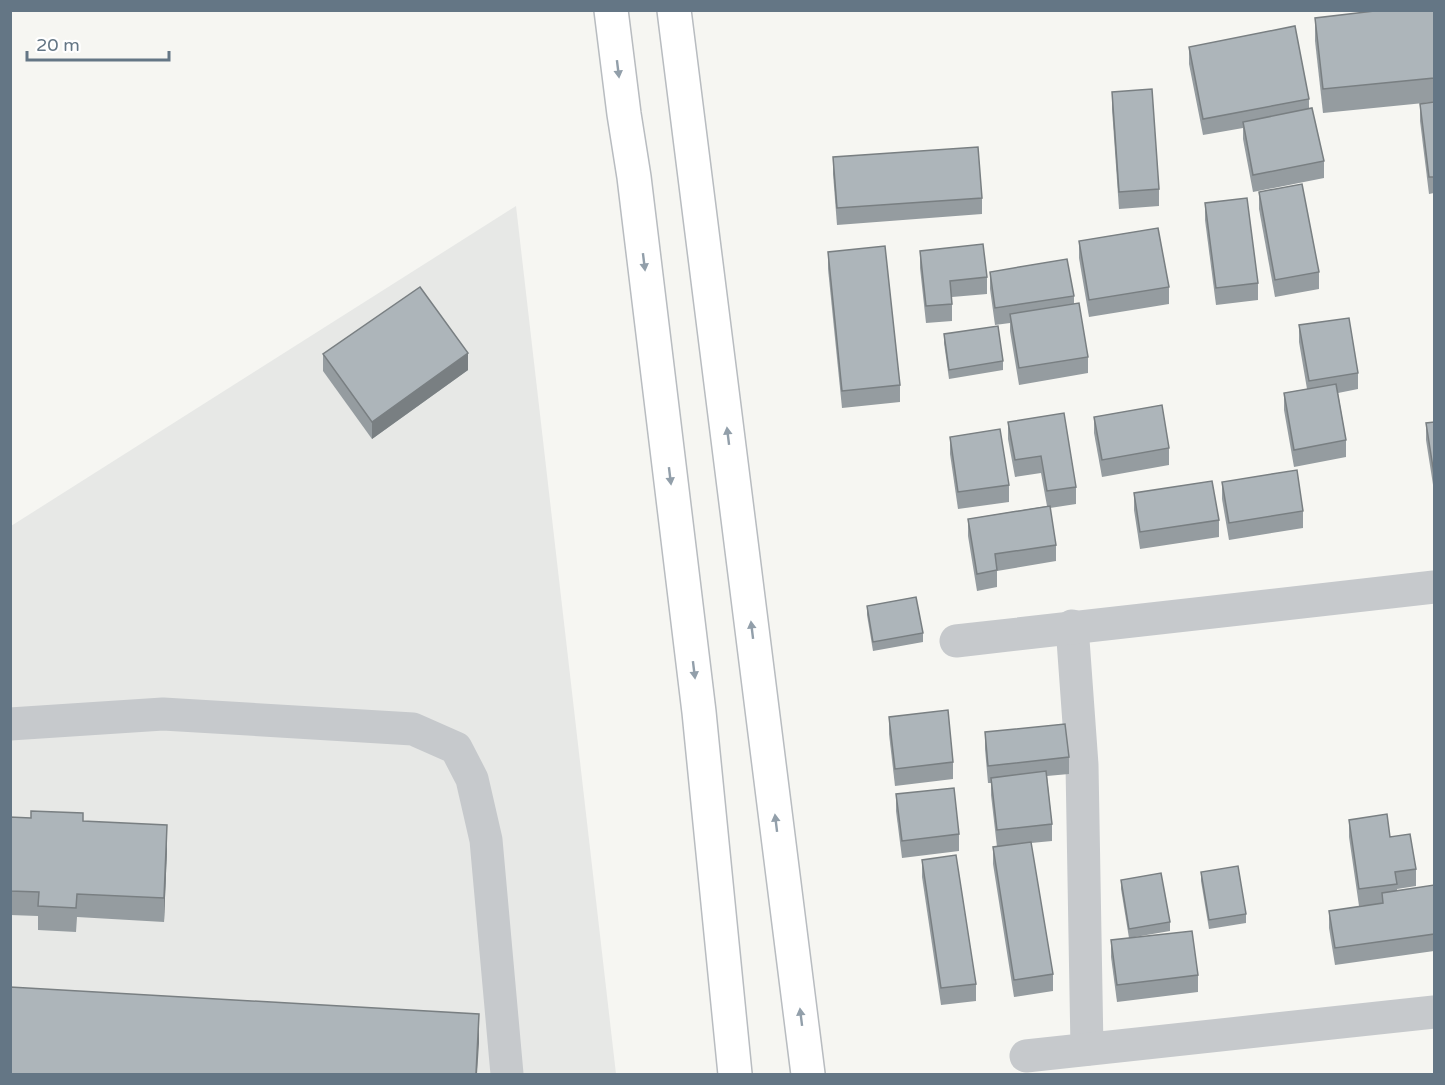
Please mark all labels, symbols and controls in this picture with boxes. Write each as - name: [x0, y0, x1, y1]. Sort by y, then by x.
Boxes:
- scale bar: [27, 24, 170, 62]
- text: 20 m: [36, 34, 80, 56]
- one-way arrow: [613, 59, 623, 78]
- one-way arrow: [640, 252, 649, 271]
- one-way arrow: [723, 426, 732, 445]
- one-way arrow: [665, 467, 675, 486]
- one-way arrow: [747, 620, 757, 639]
- one-way arrow: [689, 660, 698, 679]
- one-way arrow: [772, 813, 781, 832]
- one-way arrow: [796, 1007, 805, 1026]

